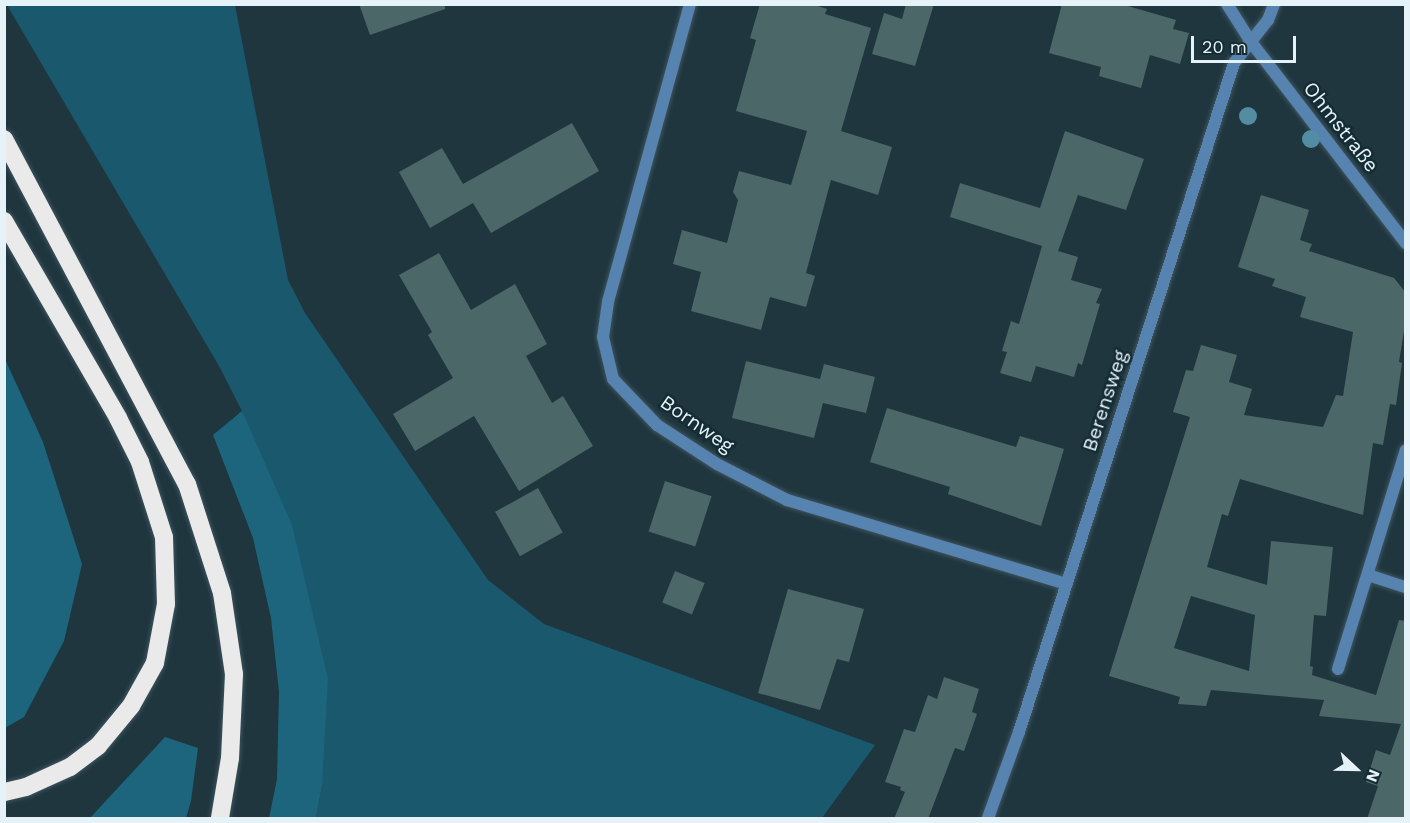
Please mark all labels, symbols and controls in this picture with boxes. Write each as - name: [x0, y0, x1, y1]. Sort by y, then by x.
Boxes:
- scale bar: [1194, 24, 1299, 62]
- text: 20 m: [1202, 36, 1247, 57]
- street label: Ohmstraße: [1298, 77, 1384, 177]
- street label: Berensweg: [1077, 347, 1133, 455]
- street label: Bornweg: [656, 390, 738, 458]
- north arrow: [1326, 739, 1386, 799]
- text: N: [1362, 767, 1384, 785]

